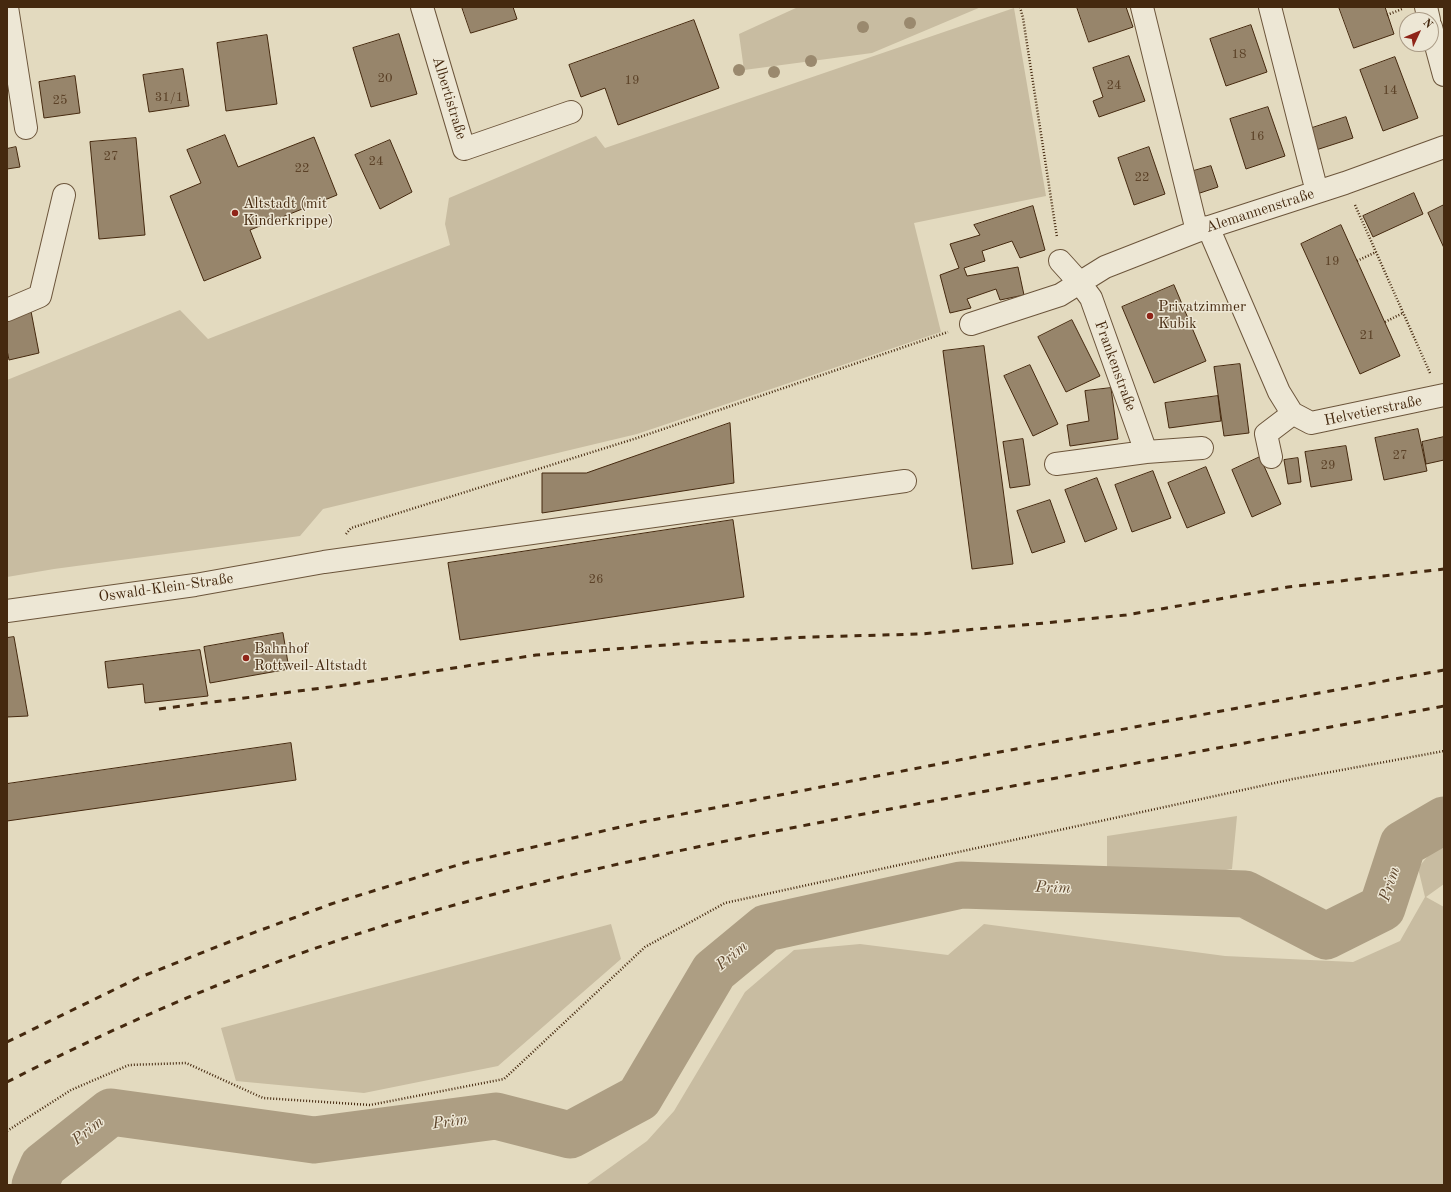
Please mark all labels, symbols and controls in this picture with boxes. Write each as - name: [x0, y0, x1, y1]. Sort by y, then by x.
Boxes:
- north arrow: [1399, 12, 1439, 52]
- text: N: [1420, 17, 1434, 31]
- house number: 18: [1231, 47, 1247, 63]
- street label: Albertistraße: [428, 54, 470, 142]
- house number: 20: [377, 71, 393, 87]
- house number: 19: [624, 73, 640, 89]
- house number: 24: [1106, 78, 1122, 94]
- house number: 14: [1382, 83, 1398, 99]
- house number: 31/1: [155, 90, 183, 106]
- house number: 25: [52, 93, 68, 109]
- house number: 16: [1249, 129, 1265, 145]
- house number: 27: [103, 149, 119, 165]
- house number: 24: [368, 154, 384, 170]
- house number: 22: [294, 161, 310, 177]
- house number: 22: [1134, 170, 1150, 186]
- street label: Alemannenstraße: [1203, 185, 1317, 237]
- place label: Altstadt (mit Kinderkrippe): [243, 195, 333, 230]
- marker: Altstadt (mit Kinderkrippe): [230, 208, 240, 218]
- house number: 19: [1324, 254, 1340, 270]
- place label: Privatzimmer Kubik: [1158, 298, 1246, 333]
- marker: Privatzimmer Kubik: [1145, 311, 1155, 321]
- street label: Frankenstraße: [1090, 318, 1140, 414]
- house number: 21: [1359, 328, 1375, 344]
- street label: Helvetierstraße: [1323, 392, 1423, 430]
- house number: 27: [1392, 448, 1408, 464]
- house number: 29: [1320, 458, 1336, 474]
- street label: Oswald-Klein-Straße: [97, 570, 235, 606]
- house number: 26: [588, 572, 604, 588]
- place label: Bahnhof Rottweil-Altstadt: [254, 640, 367, 675]
- marker: Bahnhof Rottweil-Altstadt: [241, 653, 251, 663]
- water label: Prim: [1375, 864, 1405, 904]
- water label: Prim: [1035, 878, 1071, 898]
- water label: Prim: [712, 937, 752, 975]
- water label: Prim: [431, 1110, 469, 1134]
- water label: Prim: [68, 1112, 108, 1150]

